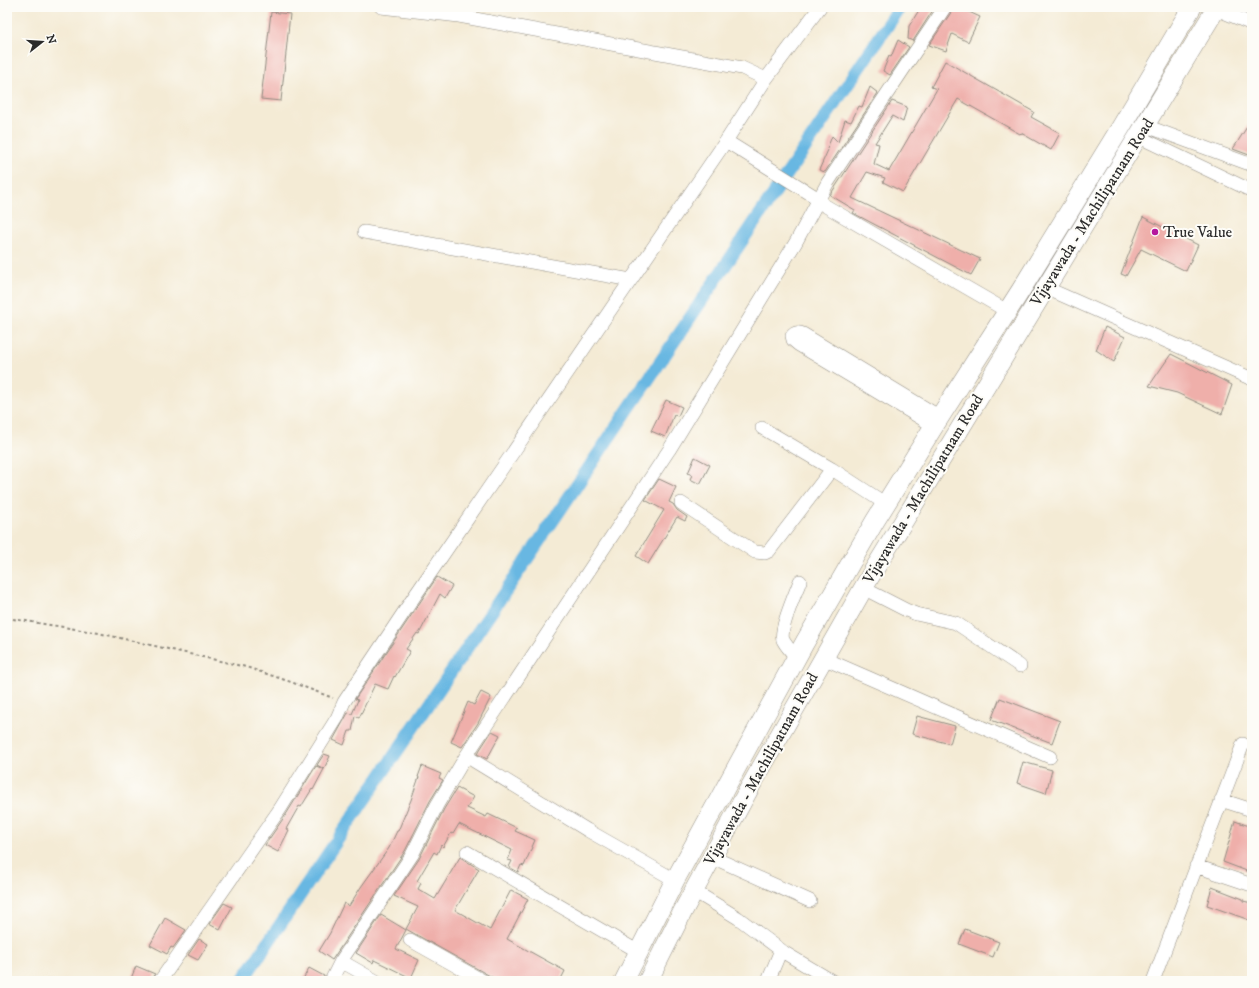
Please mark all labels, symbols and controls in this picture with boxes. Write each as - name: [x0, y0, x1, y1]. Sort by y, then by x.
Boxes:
- north arrow: [22, 22, 62, 62]
- text: N: [43, 33, 59, 46]
- street label: Vijayawada - Machilipatnam Road: [1025, 114, 1158, 310]
- place label: True Value: [1163, 222, 1233, 242]
- marker: True Value: [1150, 227, 1160, 237]
- street label: Vijayawada - Machilipatnam Road: [858, 391, 988, 588]
- street label: Vijayawada - Machilipatnam Road: [699, 669, 823, 870]

